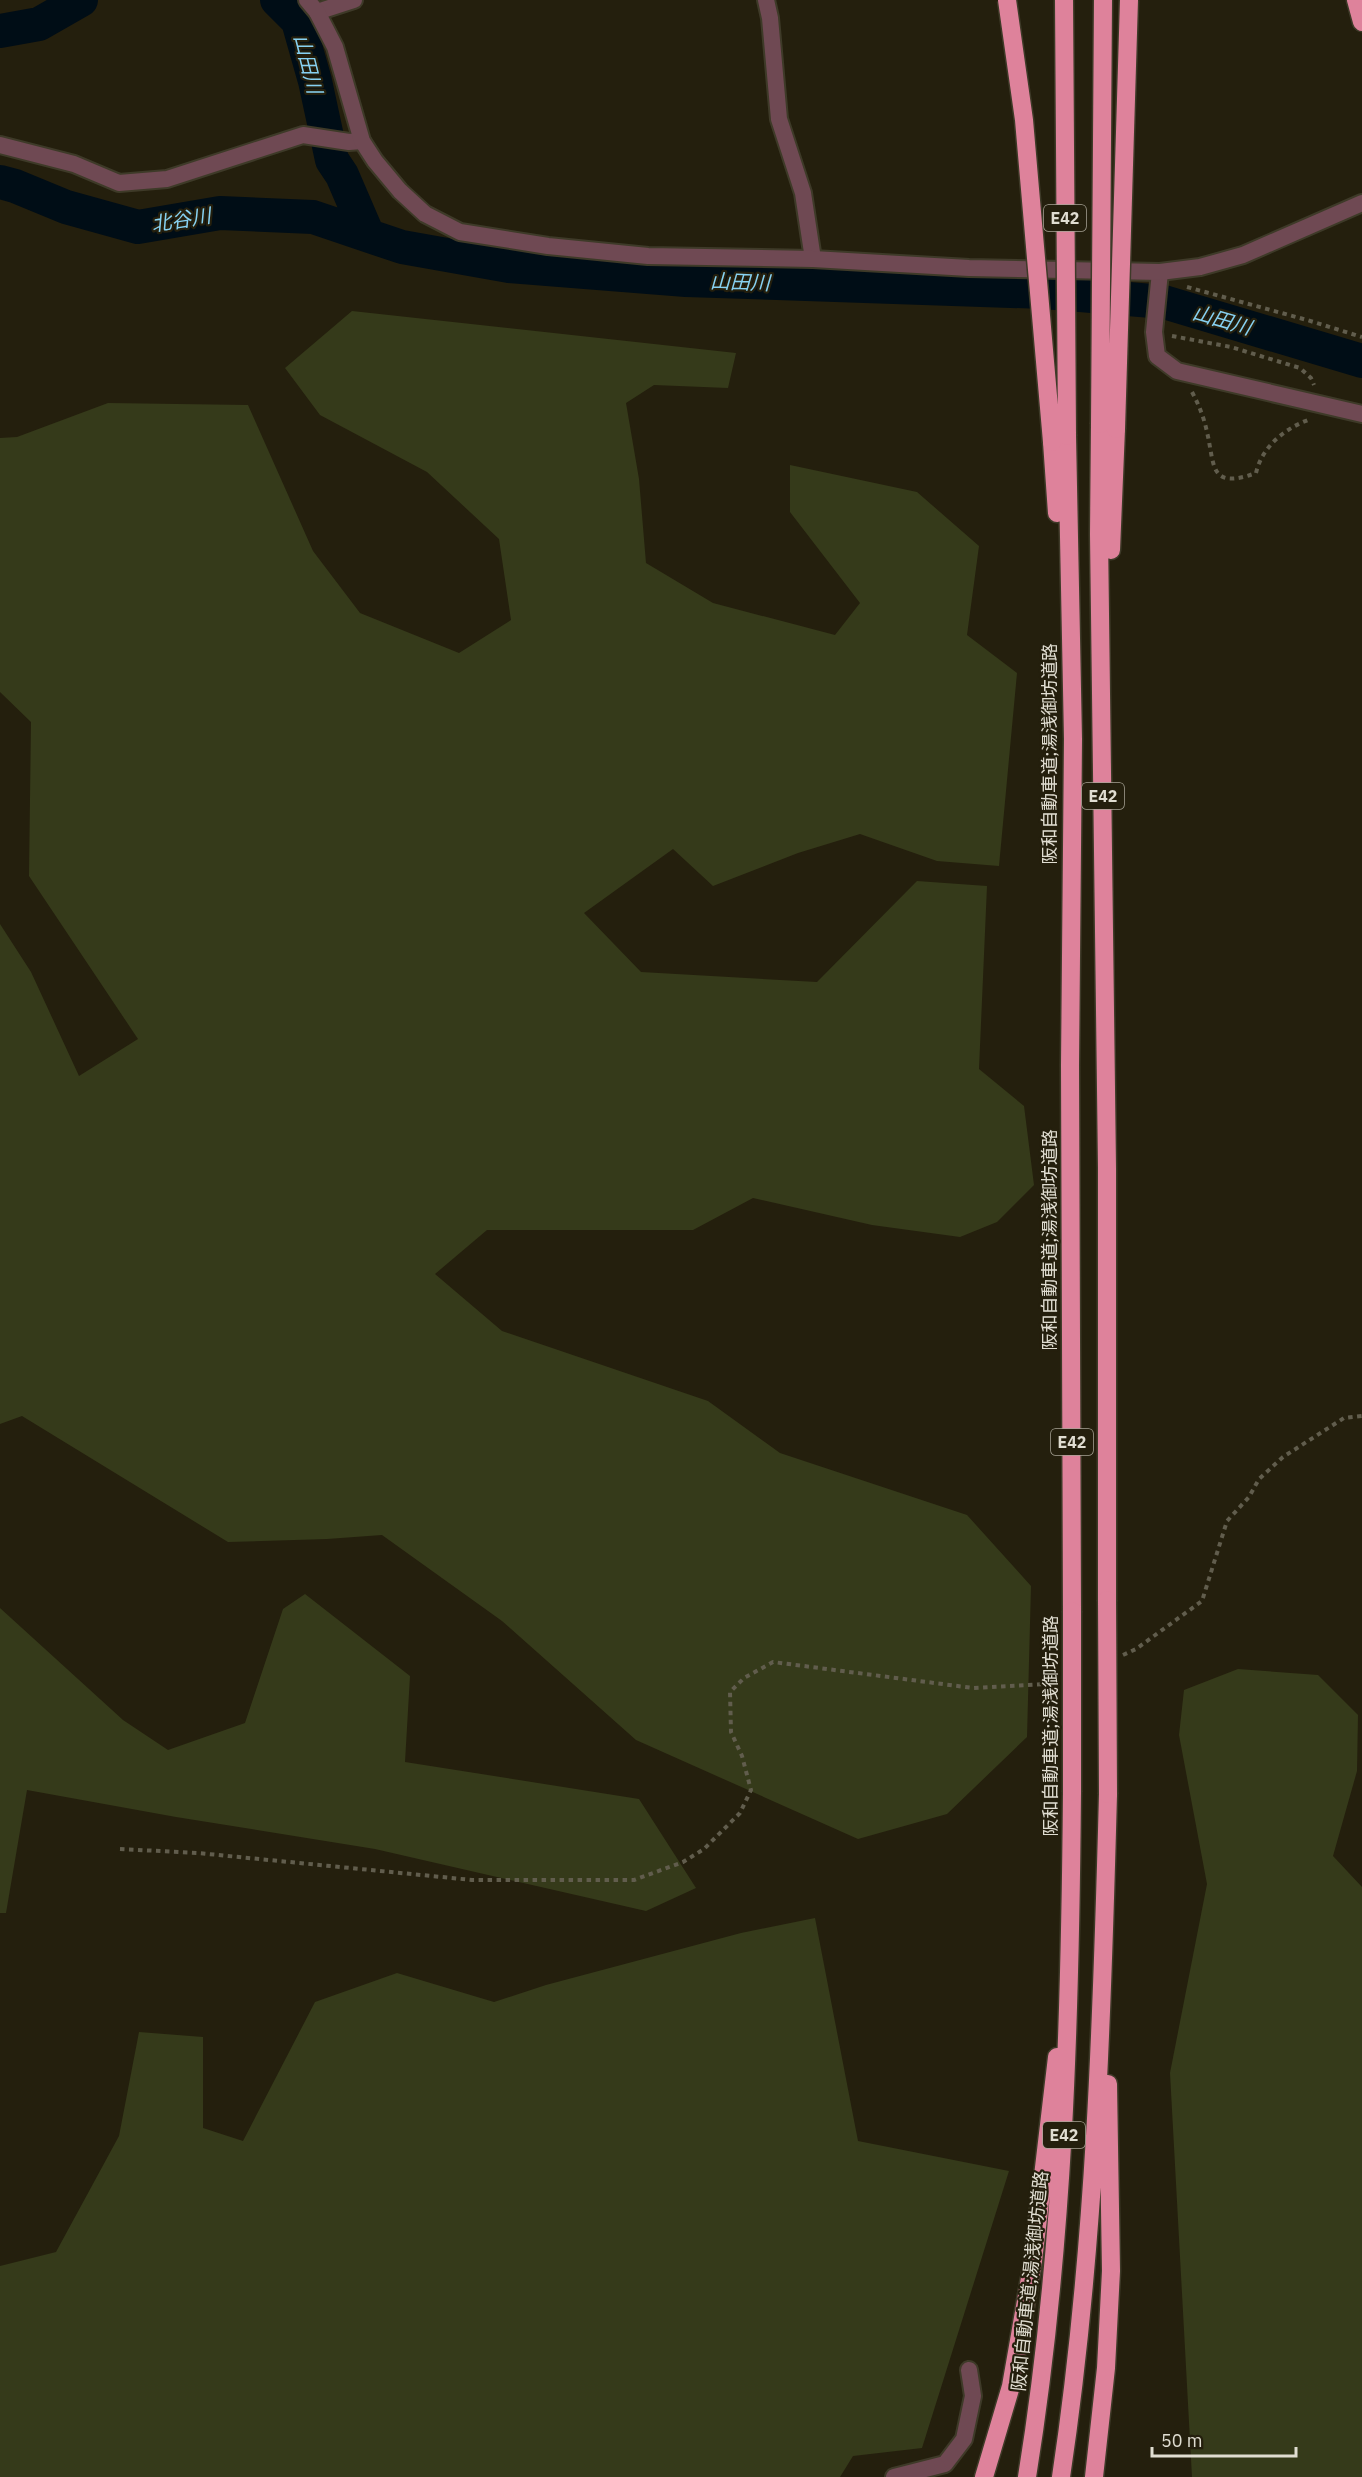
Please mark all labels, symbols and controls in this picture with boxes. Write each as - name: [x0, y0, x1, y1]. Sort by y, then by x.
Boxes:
- water label: 山田川: [288, 32, 329, 98]
- water label: 北谷川: [149, 201, 215, 238]
- road number: E42: [1044, 205, 1086, 231]
- water label: 山田川: [710, 267, 772, 296]
- water label: 山田川: [1190, 298, 1257, 341]
- street label: 阪和自動車道;湯浅御坊道路: [1038, 643, 1061, 865]
- road number: E42: [1082, 783, 1124, 809]
- street label: 阪和自動車道;湯浅御坊道路: [1038, 1129, 1061, 1351]
- road number: E42: [1051, 1429, 1093, 1455]
- street label: 阪和自動車道;湯浅御坊道路: [1039, 1615, 1062, 1837]
- road number: E42: [1043, 2122, 1085, 2148]
- street label: 阪和自動車道;湯浅御坊道路: [1007, 2170, 1053, 2392]
- scale bar: [1152, 2420, 1296, 2458]
- text: 50 m: [1161, 2429, 1203, 2452]

